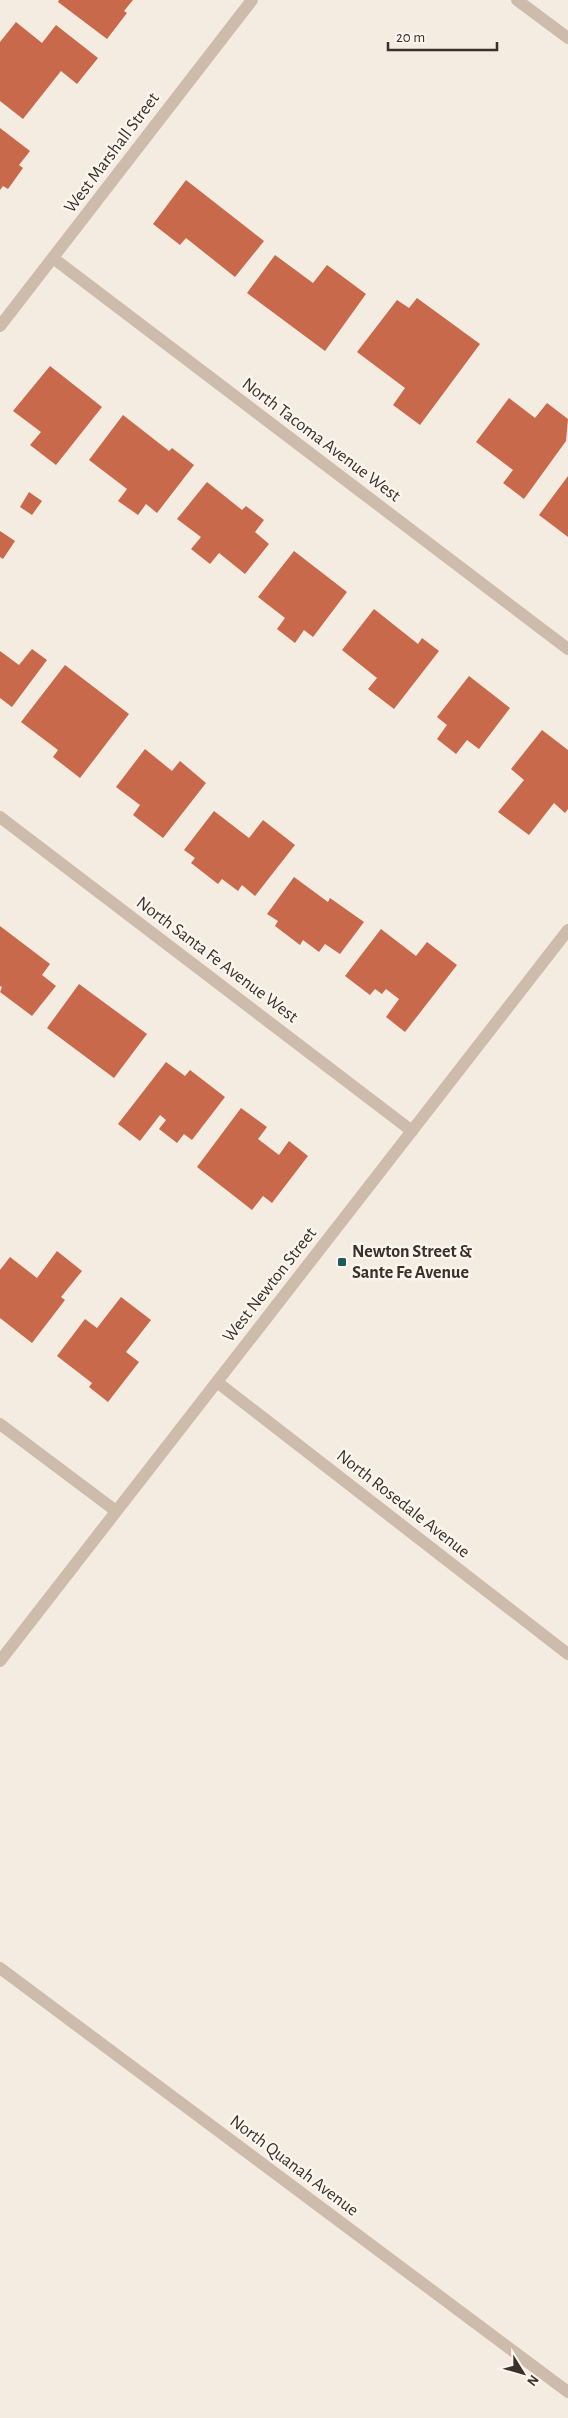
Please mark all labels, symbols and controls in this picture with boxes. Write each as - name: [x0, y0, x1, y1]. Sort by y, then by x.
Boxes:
- scale bar: [388, 20, 497, 52]
- text: 20 m: [396, 30, 425, 45]
- street label: West Marshall Street: [61, 89, 163, 217]
- street label: North Tacoma Avenue West: [238, 375, 404, 505]
- street label: North Santa Fe Avenue West: [133, 894, 301, 1027]
- street label: West Newton Street: [220, 1224, 320, 1346]
- place label: Newton Street & Sante Fe Avenue: [352, 1243, 472, 1282]
- marker: Newton Street & Sante Fe Avenue: [336, 1256, 348, 1268]
- street label: North Rosedale Avenue: [333, 1447, 473, 1561]
- street label: North Quanah Avenue: [226, 2112, 362, 2220]
- north arrow: [498, 2348, 548, 2398]
- text: N: [524, 2372, 541, 2388]

